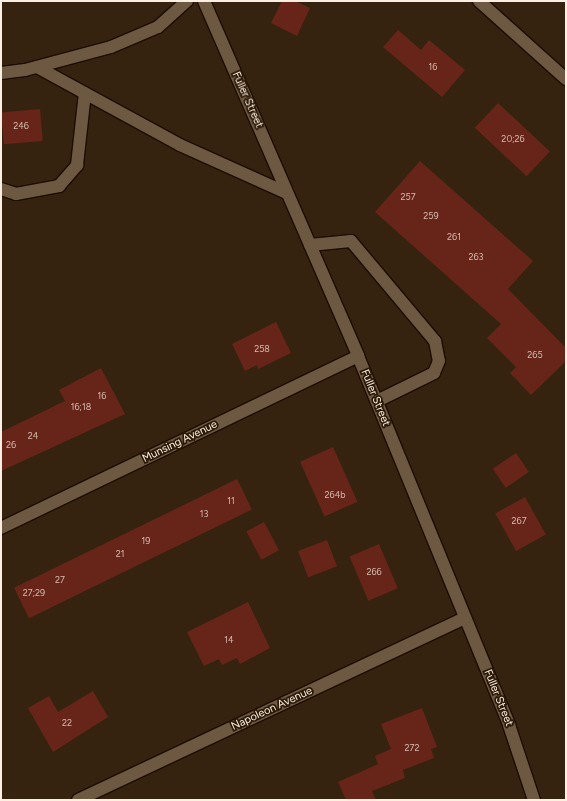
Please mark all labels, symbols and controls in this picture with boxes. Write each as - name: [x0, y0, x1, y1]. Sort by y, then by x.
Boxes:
- house number: 16: [429, 62, 437, 72]
- street label: Fuller Street: [229, 70, 265, 130]
- house number: 246: [13, 121, 29, 131]
- house number: 20;26: [501, 134, 525, 144]
- house number: 257: [400, 192, 416, 202]
- house number: 259: [423, 211, 439, 221]
- house number: 261: [447, 232, 461, 242]
- house number: 263: [468, 252, 484, 262]
- house number: 258: [254, 344, 270, 354]
- house number: 265: [527, 350, 543, 360]
- street label: Fuller Street: [358, 368, 392, 428]
- house number: 16: [98, 391, 106, 401]
- house number: 16;18: [71, 402, 91, 412]
- street label: Munsing Avenue: [140, 418, 220, 466]
- house number: 24: [28, 431, 38, 441]
- house number: 26: [6, 440, 16, 450]
- house number: 264b: [325, 490, 345, 500]
- house number: 11: [227, 496, 235, 506]
- house number: 13: [200, 509, 208, 519]
- house number: 267: [512, 516, 526, 526]
- house number: 19: [142, 536, 150, 546]
- house number: 21: [116, 549, 124, 559]
- house number: 266: [366, 567, 382, 577]
- house number: 27: [55, 575, 65, 585]
- house number: 27;29: [23, 588, 45, 598]
- house number: 14: [224, 635, 234, 645]
- street label: Fuller Street: [481, 668, 515, 728]
- street label: Napoleon Avenue: [229, 684, 315, 734]
- house number: 22: [62, 718, 72, 728]
- house number: 272: [405, 743, 419, 753]

